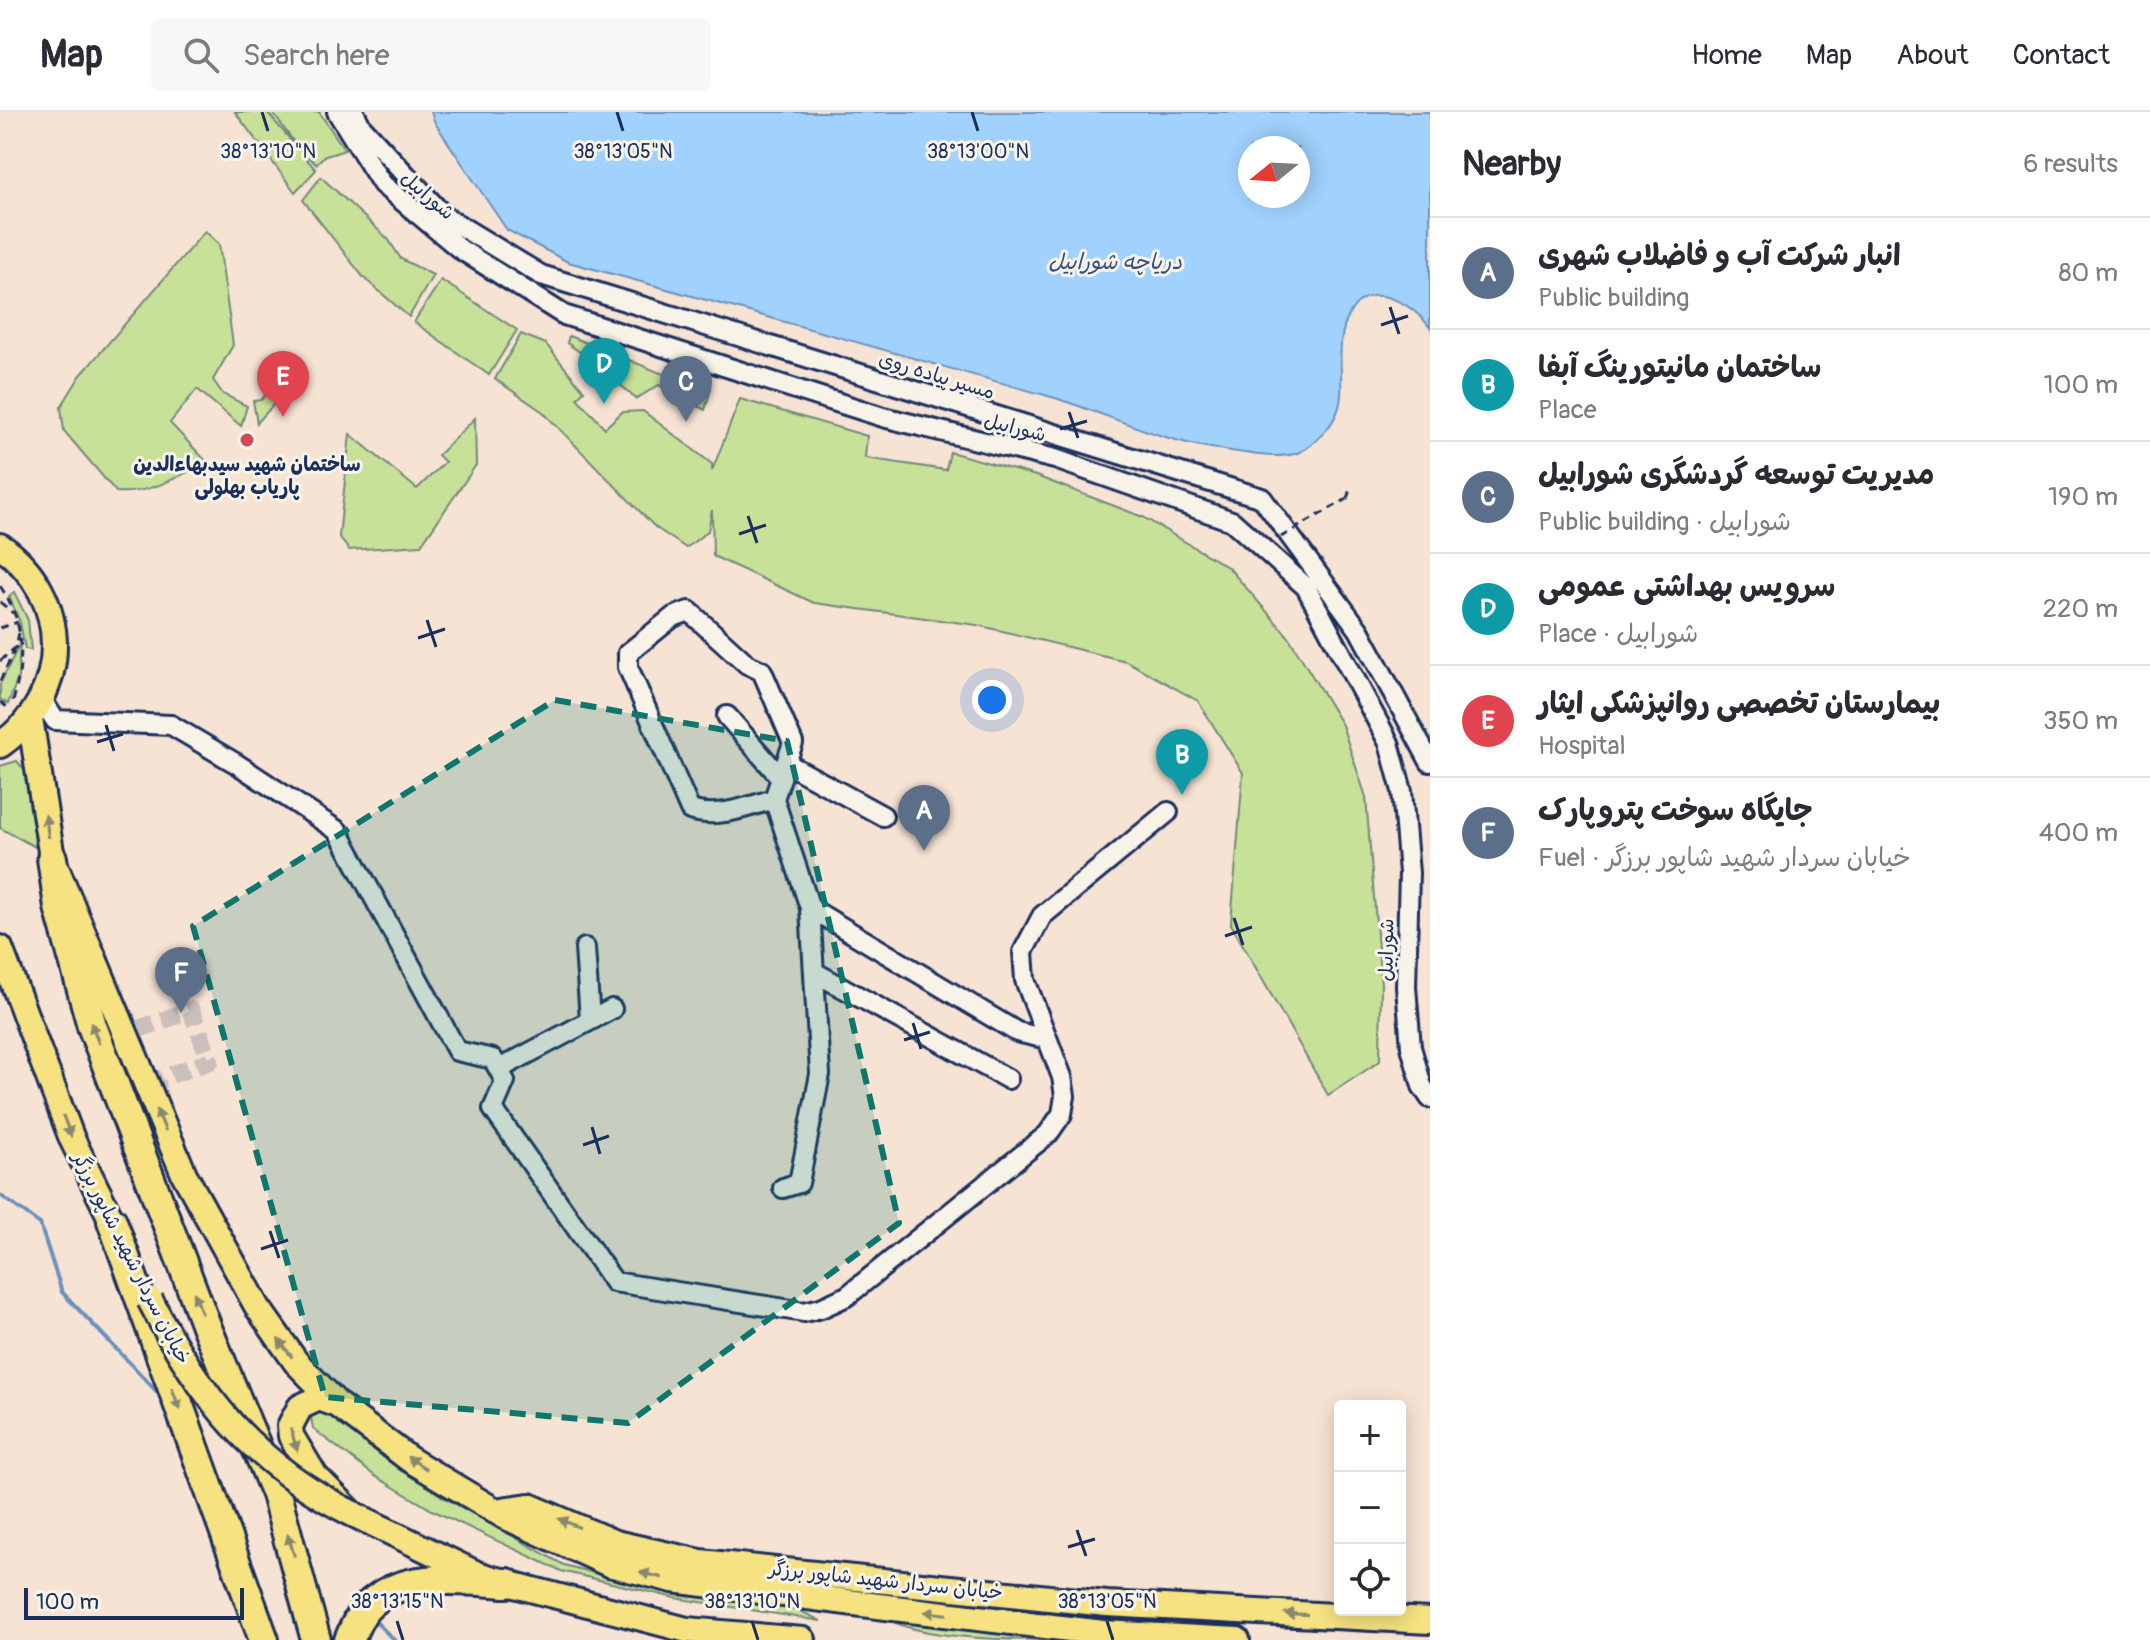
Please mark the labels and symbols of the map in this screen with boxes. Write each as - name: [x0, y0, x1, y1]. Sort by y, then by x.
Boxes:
- north arrow: [1238, 136, 1310, 208]
- text: 38°13'10"N: [220, 139, 316, 164]
- text: 38°13'05"N: [573, 139, 673, 164]
- text: 38°13'00"N: [927, 139, 1029, 164]
- street label: شورابیل: [395, 166, 460, 225]
- water label: دریاچه شورابیل: [1048, 248, 1182, 276]
- pin: D: [578, 338, 630, 404]
- street label: مسیر پیاده روی: [876, 346, 998, 405]
- pin: E: [257, 351, 309, 417]
- pin: C: [660, 356, 712, 422]
- street label: شورابیل: [981, 408, 1048, 447]
- marker: ساختمان شهید سیدبهاءالدین پاریاب بهلولی: [238, 431, 256, 449]
- place label: ساختمان شهید سیدبهاءالدین پاریاب بهلولی: [133, 452, 361, 501]
- your location: [972, 680, 1012, 720]
- pin: B: [1156, 729, 1208, 795]
- pin: A: [898, 785, 950, 851]
- one-way arrow: [40, 813, 53, 838]
- street label: شورابیل: [1373, 918, 1400, 982]
- pin: F: [155, 947, 207, 1013]
- one-way arrow: [88, 1021, 101, 1045]
- one-way arrow: [155, 1108, 168, 1132]
- one-way arrow: [61, 1114, 74, 1138]
- street label: خیابان سردار شهید شاپور برزگر: [66, 1146, 196, 1369]
- one-way arrow: [191, 1291, 204, 1315]
- one-way arrow: [278, 1338, 294, 1358]
- one-way arrow: [170, 1387, 183, 1411]
- one-way arrow: [288, 1428, 301, 1452]
- one-way arrow: [406, 1457, 428, 1471]
- one-way arrow: [557, 1516, 581, 1530]
- one-way arrow: [284, 1533, 297, 1557]
- street label: خیابان سردار شهید شاپور برزگر: [766, 1556, 1004, 1605]
- one-way arrow: [638, 1568, 663, 1580]
- scale bar: [24, 1584, 244, 1620]
- text: 38°13'15"N: [350, 1589, 444, 1614]
- text: 38°13'10"N: [704, 1589, 800, 1614]
- text: 38°13'05"N: [1057, 1589, 1157, 1614]
- one-way arrow: [923, 1606, 948, 1619]
- one-way arrow: [1283, 1607, 1308, 1620]

